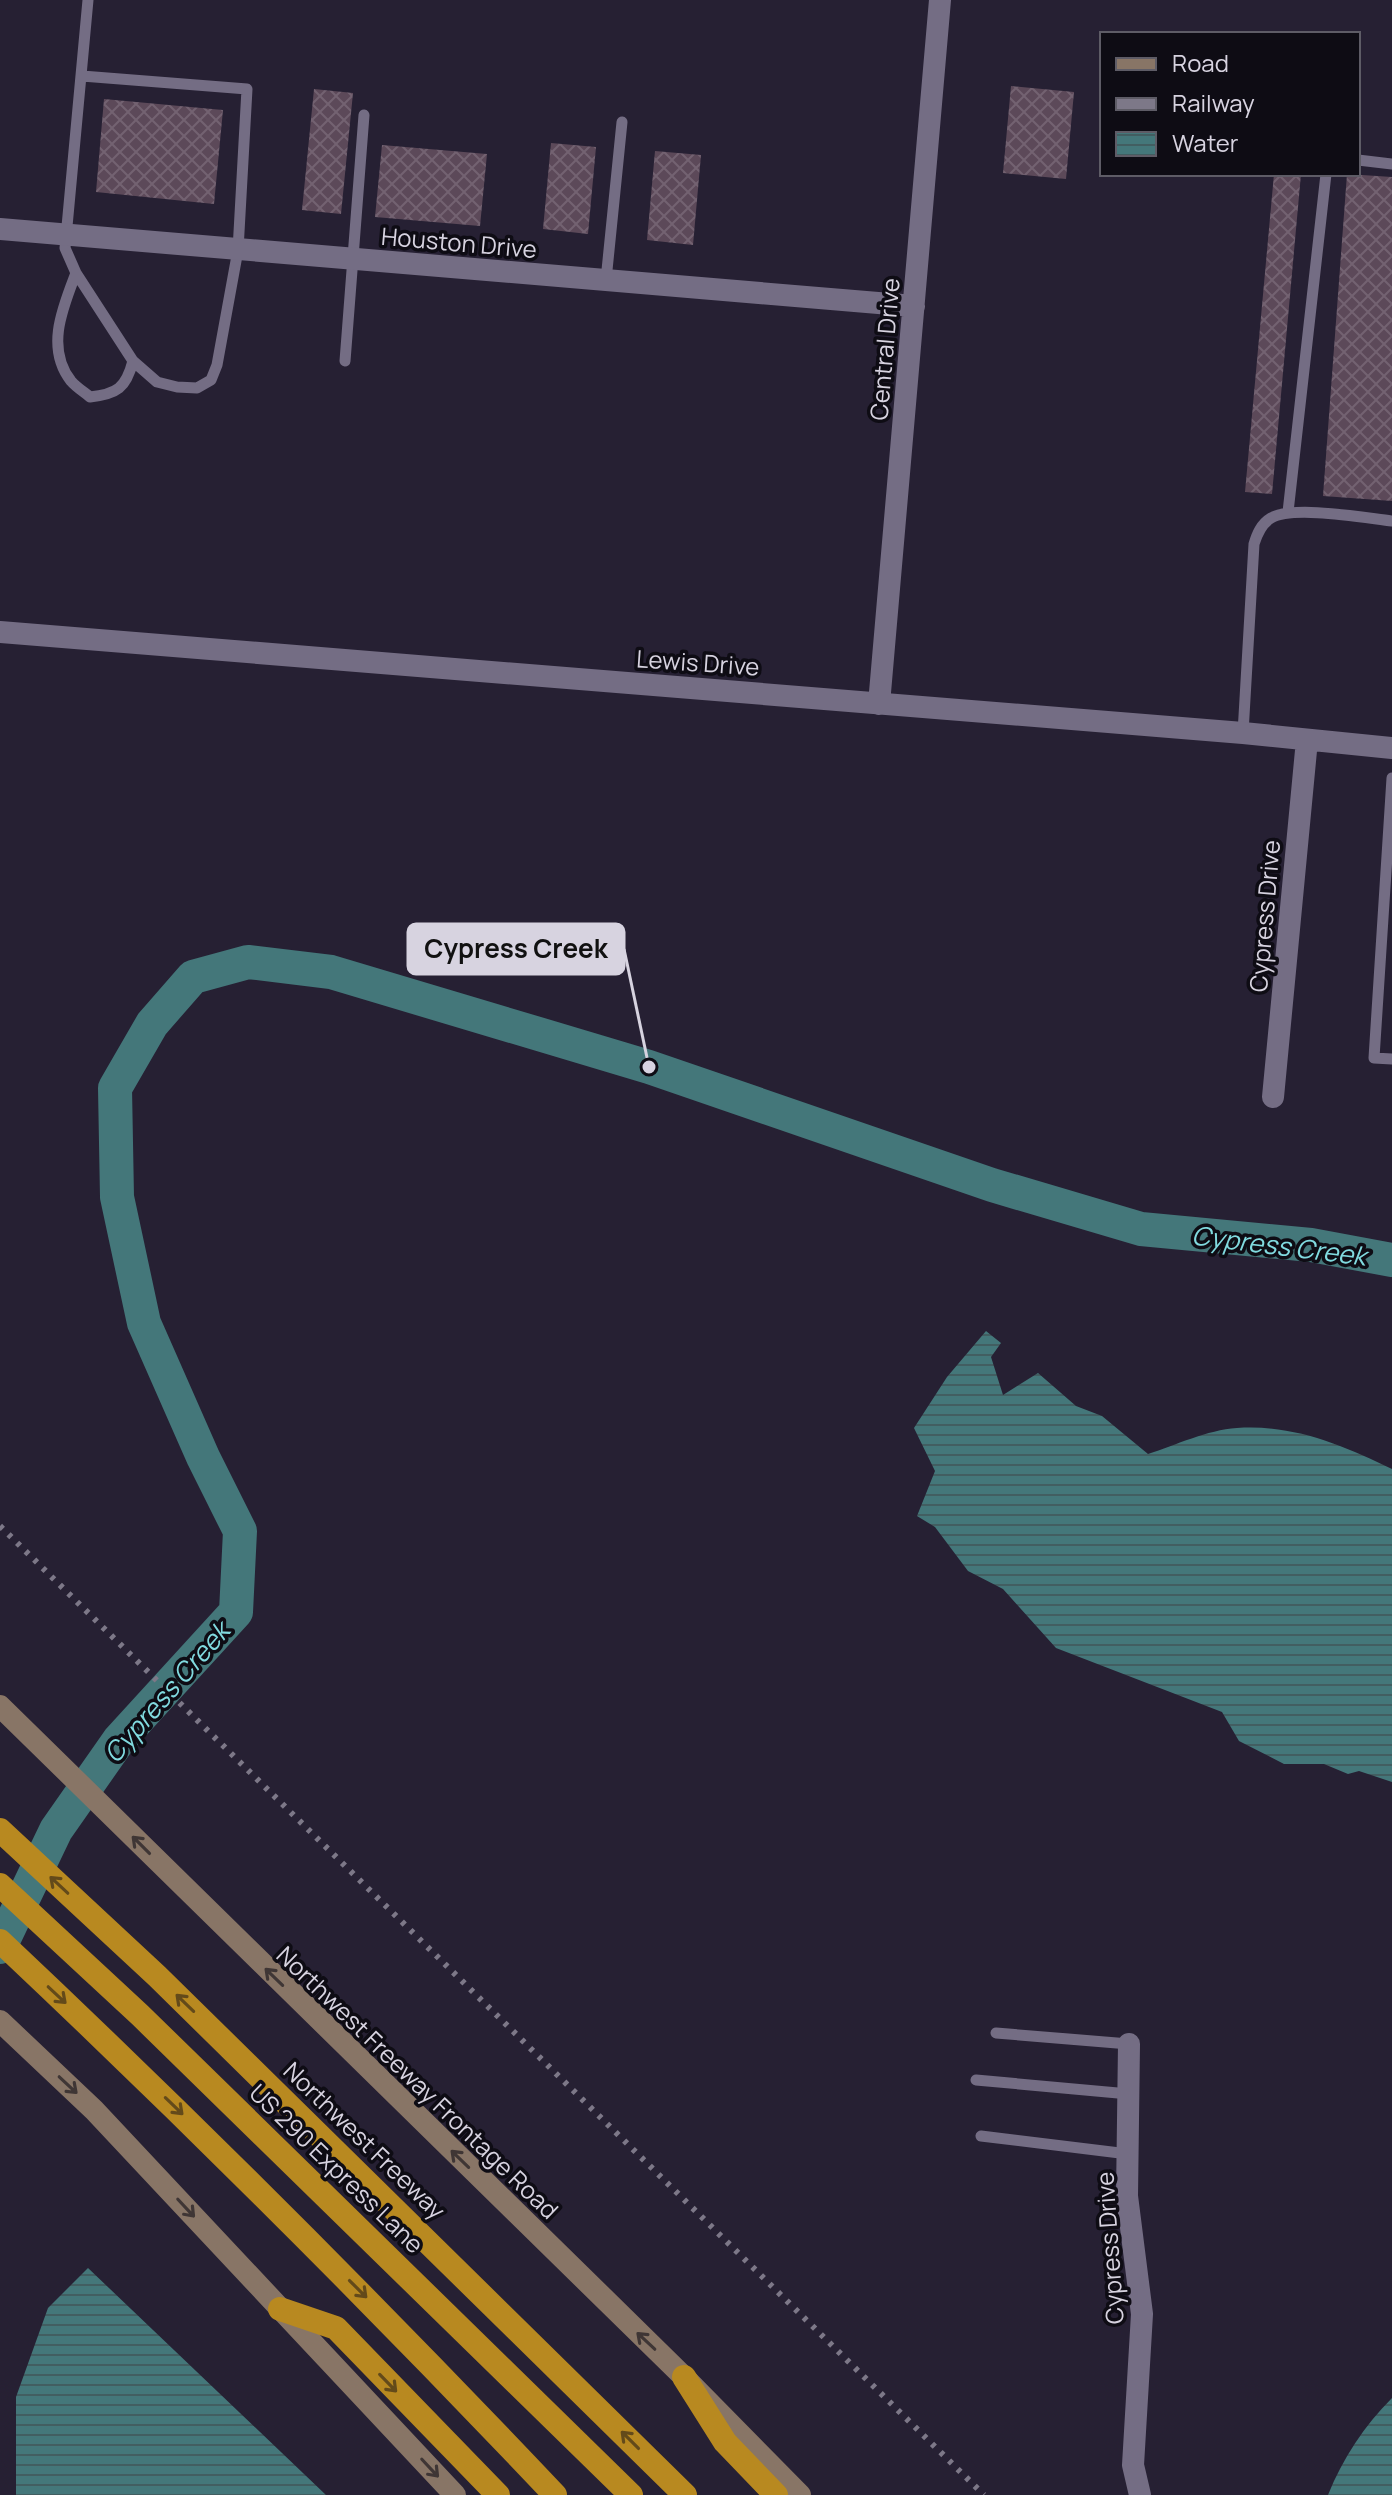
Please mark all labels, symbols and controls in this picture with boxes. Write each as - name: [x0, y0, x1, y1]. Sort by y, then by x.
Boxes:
- legend: [1100, 32, 1360, 176]
- text: Road: [1172, 46, 1229, 79]
- text: Railway: [1172, 86, 1255, 119]
- text: Water: [1172, 126, 1239, 159]
- street label: Houston Drive: [380, 219, 538, 265]
- street label: Central Drive: [861, 276, 907, 422]
- street label: Lewis Drive: [635, 641, 761, 683]
- street label: Cypress Drive: [1241, 839, 1287, 993]
- callout: Cypress Creek: [408, 924, 624, 974]
- text: Cypress Creek: [424, 930, 609, 966]
- water label: Cypress Creek: [1190, 1216, 1372, 1274]
- water label: Cypress Creek: [95, 1611, 240, 1770]
- one-way arrow: [132, 1836, 151, 1855]
- one-way arrow: [49, 1875, 69, 1894]
- street label: Northwest Freeway Frontage Road: [271, 1940, 565, 2224]
- one-way arrow: [265, 1967, 284, 1987]
- one-way arrow: [47, 1985, 67, 2004]
- one-way arrow: [176, 1994, 195, 2013]
- street label: Northwest Freeway: [278, 2056, 452, 2224]
- one-way arrow: [57, 2075, 77, 2093]
- street label: US 290 Express Lane: [243, 2076, 431, 2260]
- one-way arrow: [163, 2096, 183, 2115]
- one-way arrow: [451, 2150, 470, 2169]
- street label: Cypress Drive: [1087, 2171, 1131, 2325]
- one-way arrow: [176, 2197, 194, 2217]
- one-way arrow: [348, 2279, 367, 2298]
- one-way arrow: [637, 2332, 656, 2351]
- one-way arrow: [378, 2373, 397, 2392]
- one-way arrow: [621, 2431, 640, 2450]
- one-way arrow: [420, 2458, 439, 2478]

